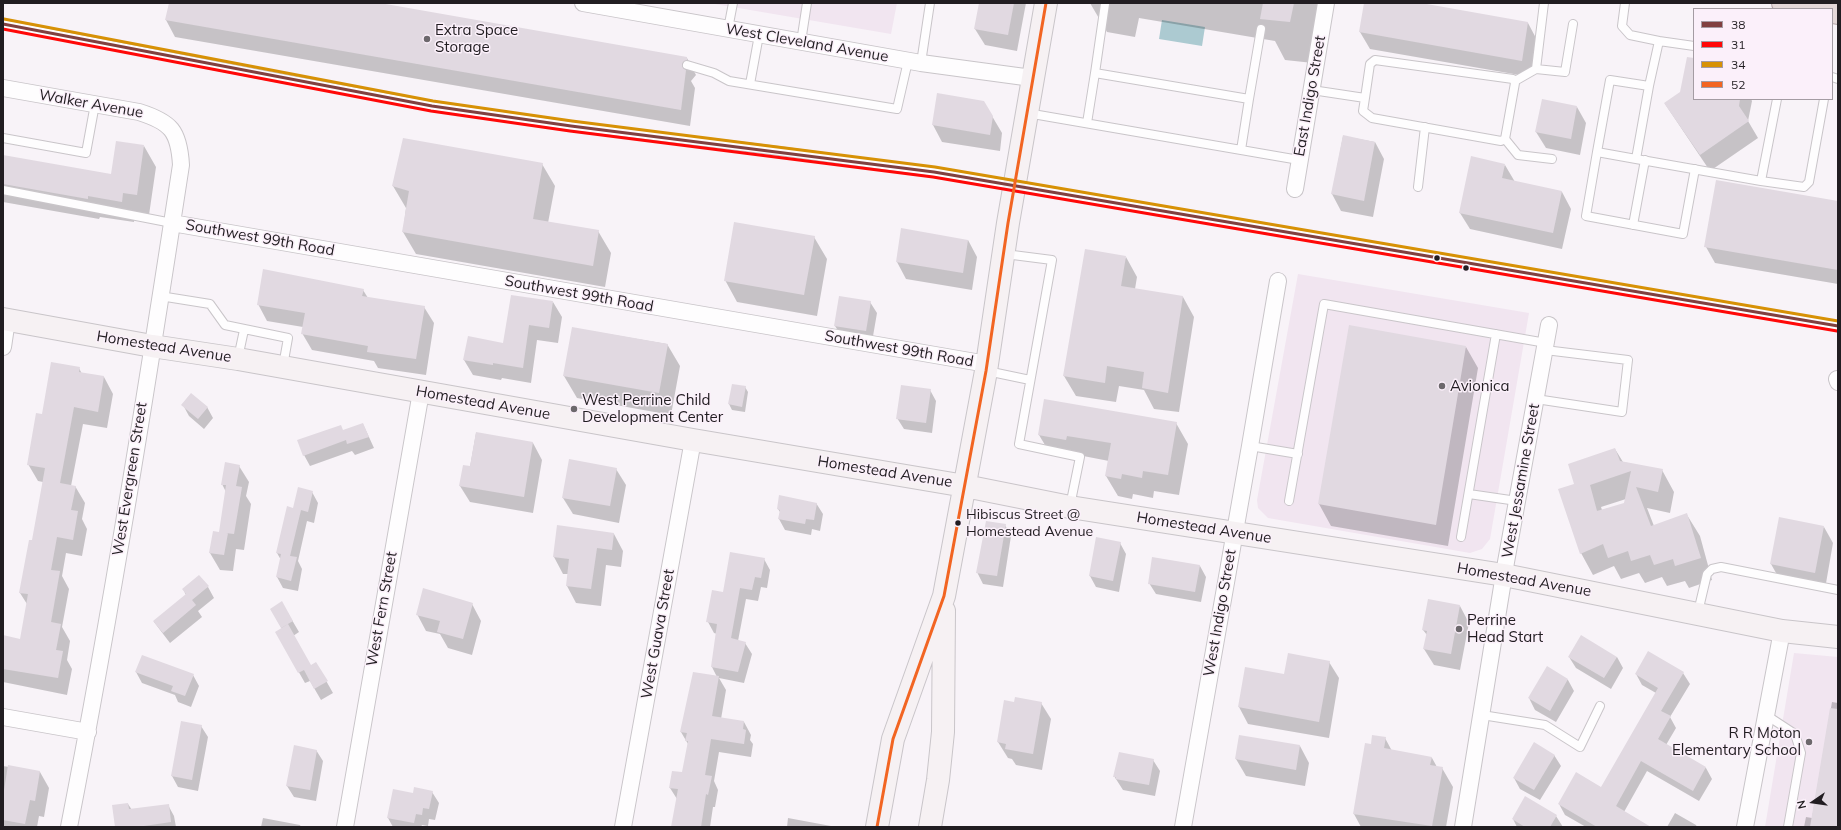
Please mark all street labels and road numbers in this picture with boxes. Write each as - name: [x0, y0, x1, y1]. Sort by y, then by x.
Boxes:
- street label: West Cleveland Avenue: [724, 20, 890, 66]
- street label: East Indigo Street: [1291, 34, 1329, 158]
- street label: Walker Avenue: [37, 86, 145, 122]
- street label: Southwest 99th Road: [184, 216, 336, 260]
- street label: Southwest 99th Road: [503, 272, 655, 316]
- street label: Homestead Avenue: [95, 327, 233, 367]
- street label: Southwest 99th Road: [823, 327, 975, 371]
- street label: Homestead Avenue: [414, 382, 552, 424]
- street label: West Evergreen Street: [109, 401, 151, 557]
- street label: West Jessamine Street: [1499, 402, 1543, 560]
- street label: Homestead Avenue: [816, 452, 954, 492]
- street label: Homestead Avenue: [1135, 508, 1273, 548]
- street label: West Indigo Street: [1200, 548, 1240, 678]
- street label: West Fern Street: [363, 550, 401, 668]
- street label: Homestead Avenue: [1455, 559, 1593, 601]
- street label: West Guava Street: [638, 568, 678, 700]

